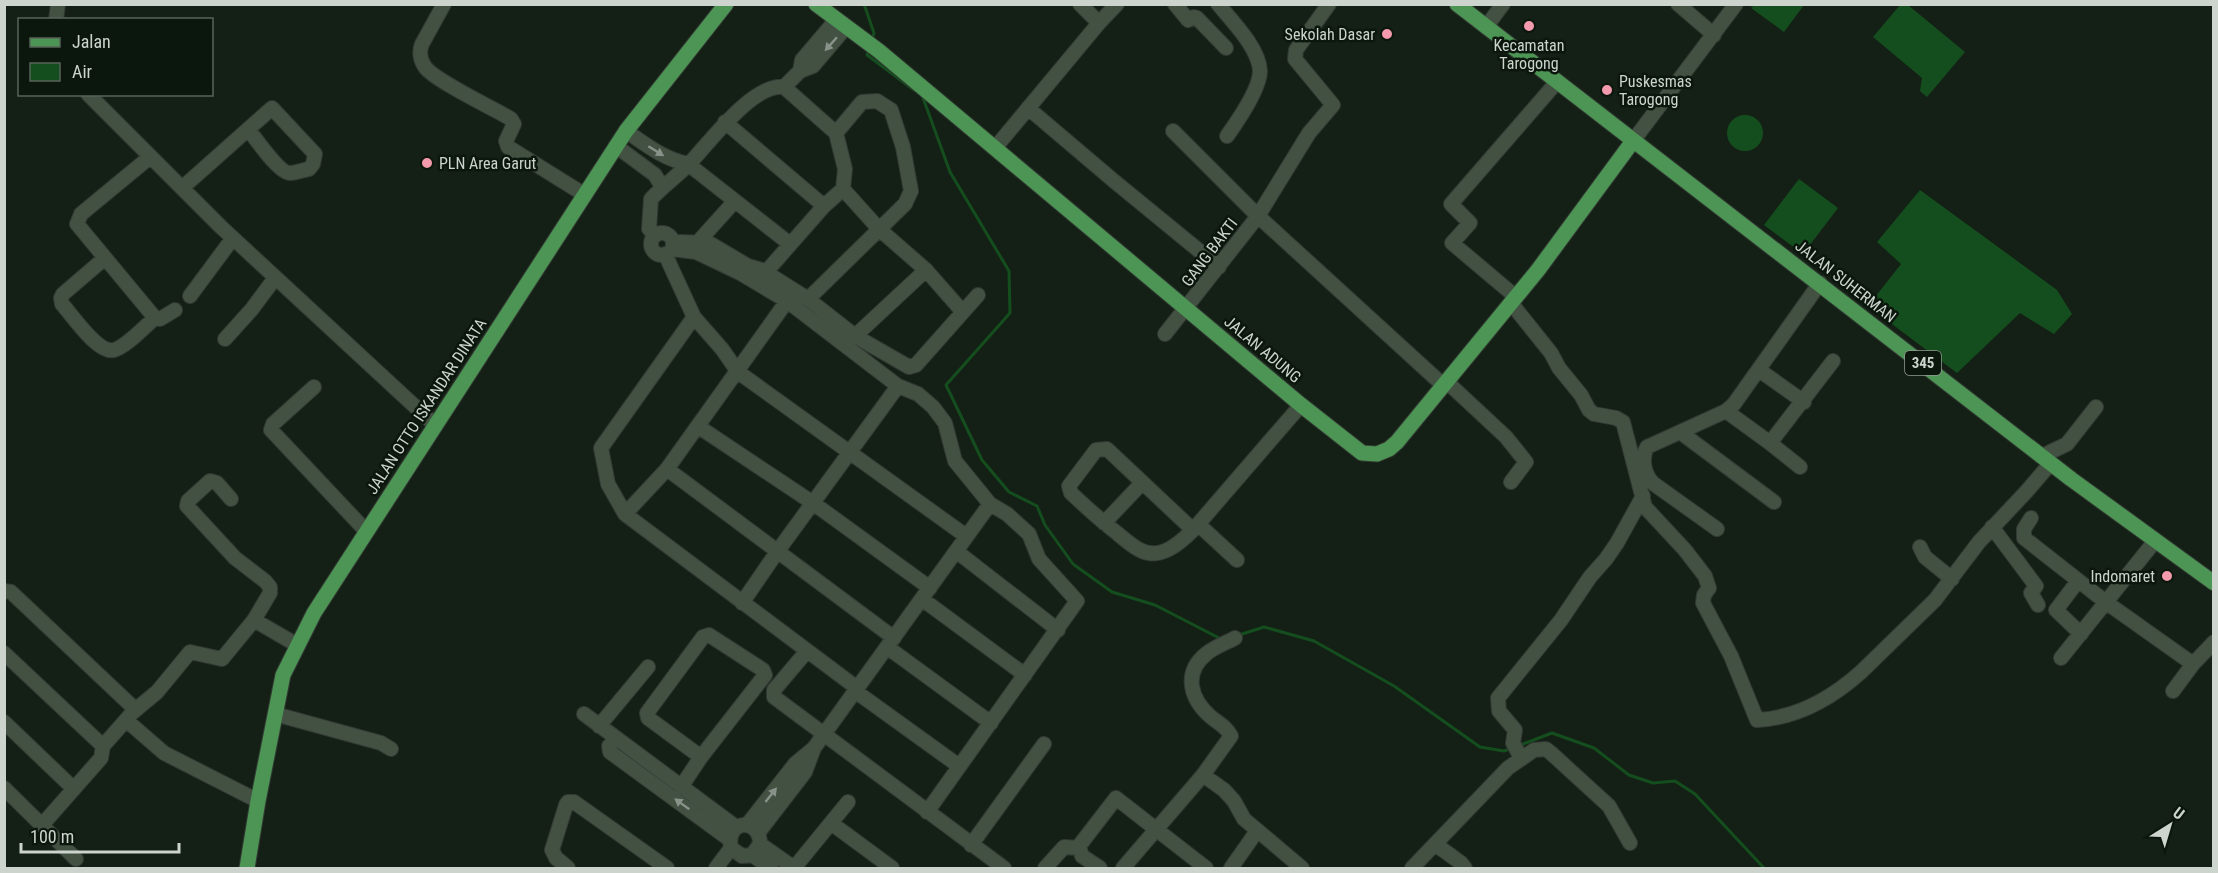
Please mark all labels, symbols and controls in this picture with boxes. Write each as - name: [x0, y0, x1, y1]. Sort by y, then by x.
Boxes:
- legend: [18, 18, 213, 96]
- marker: Kecamatan Tarogong: [1522, 19, 1536, 33]
- place label: Sekolah Dasar: [1285, 25, 1375, 44]
- marker: Sekolah Dasar: [1380, 27, 1394, 41]
- text: Jalan: [72, 31, 111, 52]
- place label: Kecamatan Tarogong: [1494, 36, 1564, 73]
- one-way arrow: [824, 37, 838, 52]
- text: Air: [72, 61, 93, 82]
- place label: Puskesmas Tarogong: [1619, 72, 1692, 109]
- marker: Puskesmas Tarogong: [1600, 83, 1614, 97]
- one-way arrow: [648, 145, 664, 156]
- place label: PLN Area Garut: [439, 154, 537, 173]
- marker: PLN Area Garut: [420, 156, 434, 170]
- street label: GANG BAKTI: [1178, 214, 1241, 290]
- street label: JALAN SUHERMAN: [1792, 236, 1900, 327]
- street label: JALAN ADUNG: [1221, 312, 1305, 387]
- street label: JALAN OTTO ISKANDAR DINATA: [362, 315, 490, 498]
- road number: 345: [1905, 351, 1941, 375]
- place label: Indomaret: [2091, 567, 2155, 586]
- marker: Indomaret: [2160, 569, 2174, 583]
- one-way arrow: [765, 787, 778, 803]
- north arrow: [2140, 795, 2200, 855]
- one-way arrow: [674, 799, 689, 811]
- text: U: [2169, 803, 2188, 824]
- scale bar: [21, 816, 178, 854]
- text: 100 m: [30, 826, 74, 847]

